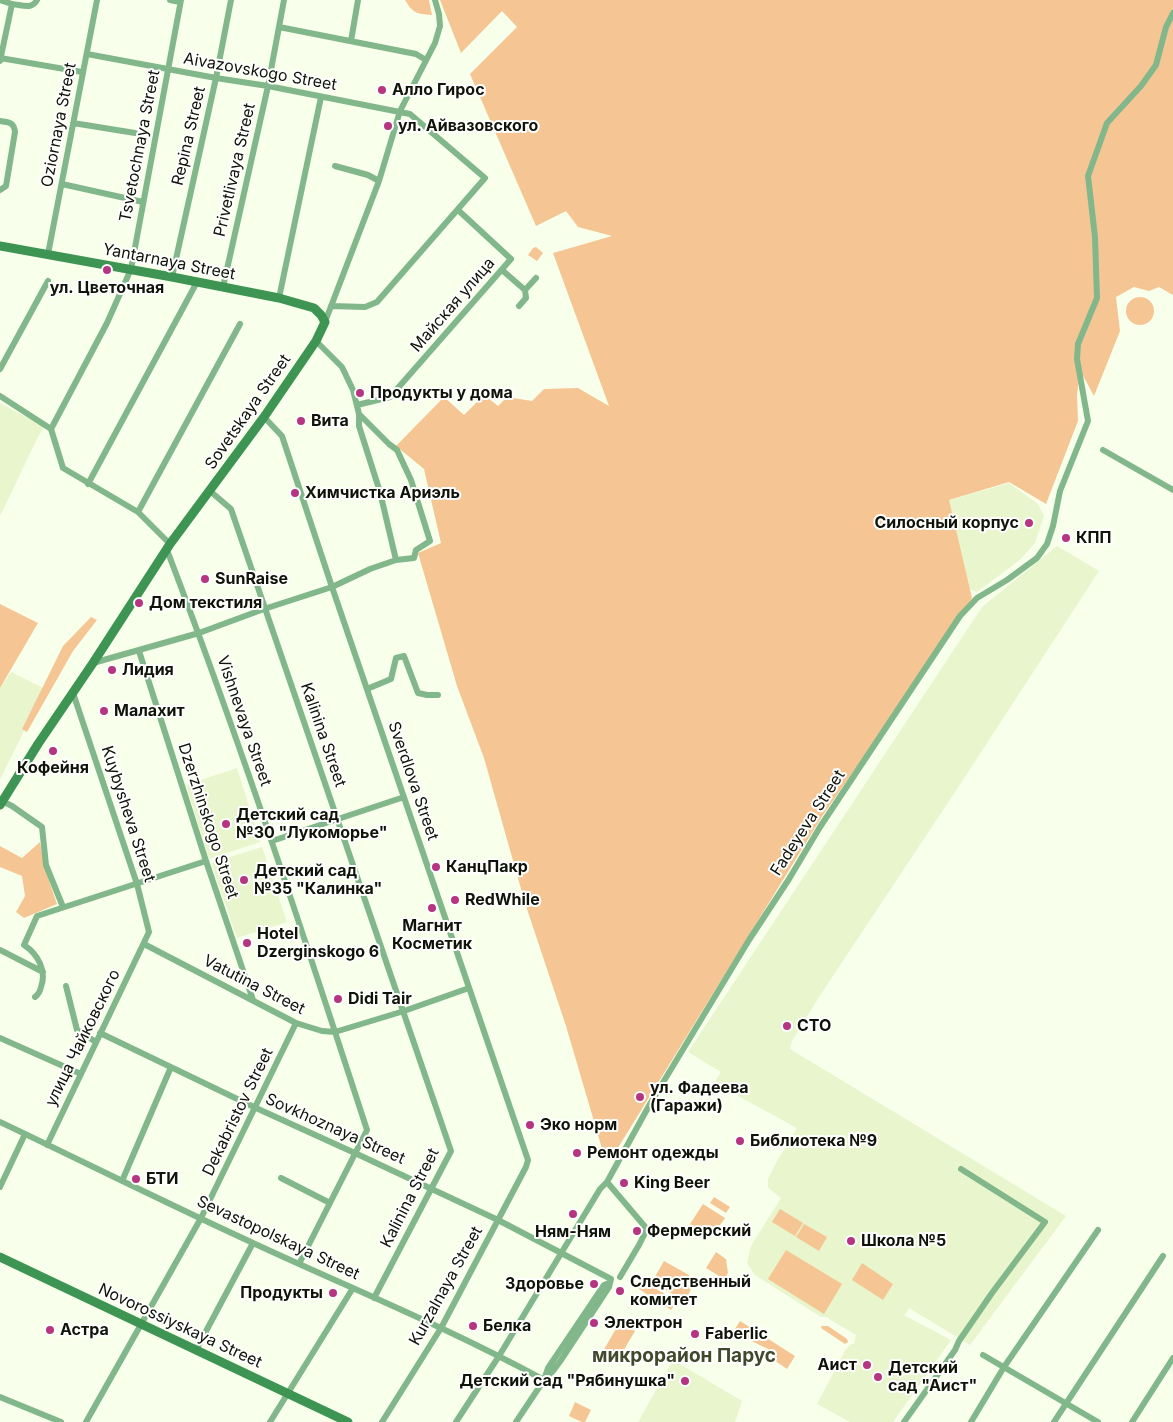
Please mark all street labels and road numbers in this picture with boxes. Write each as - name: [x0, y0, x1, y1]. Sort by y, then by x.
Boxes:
- street label: Aivazovskogo Street: [182, 49, 338, 95]
- street label: Oziornaya Street: [38, 61, 80, 189]
- street label: Tsvetochnaya Street: [116, 68, 164, 224]
- street label: Repina Street: [168, 85, 210, 187]
- street label: Privetlivaya Street: [210, 101, 260, 239]
- street label: Yantarnaya Street: [101, 240, 237, 284]
- street label: Майская улица: [407, 254, 499, 356]
- street label: Sovetskaya Street: [201, 351, 295, 473]
- street label: Vishnevaya Street: [213, 653, 275, 789]
- street label: Kalinina Street: [296, 680, 350, 790]
- street label: Sverdlova Street: [384, 719, 442, 843]
- street label: Dzerzhinskogo Street: [174, 741, 242, 901]
- street label: Kuybysheva Street: [97, 744, 159, 884]
- street label: Fadeyeva Street: [767, 767, 849, 879]
- street label: Vatutina Street: [200, 951, 308, 1019]
- street label: улица Чайковского: [42, 966, 124, 1110]
- street label: Dekabristov Street: [199, 1045, 277, 1179]
- street label: Sovkhoznaya Street: [262, 1090, 408, 1168]
- street label: Kalinina Street: [377, 1145, 443, 1251]
- street label: Sevastopolskaya Street: [194, 1192, 362, 1284]
- street label: Kurzalnaya Street: [405, 1223, 487, 1349]
- street label: Novorossiyskaya Street: [95, 1280, 265, 1372]

